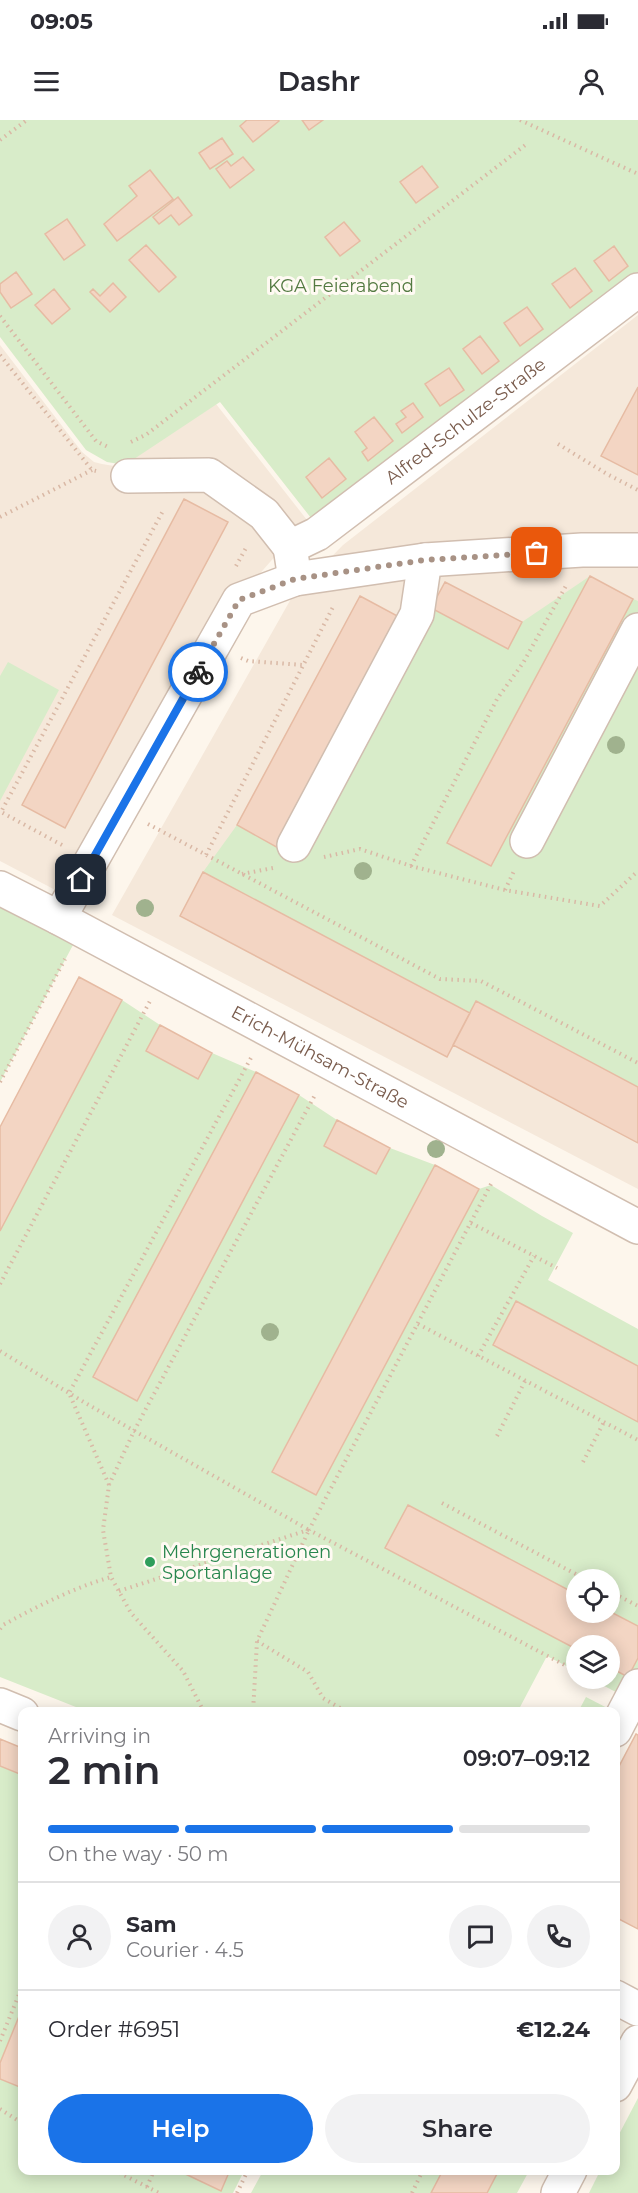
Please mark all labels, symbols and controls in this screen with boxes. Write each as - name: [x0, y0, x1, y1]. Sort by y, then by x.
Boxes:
- text: 09:05: [30, 8, 93, 35]
- icon: menu: [30, 65, 63, 98]
- text: Dashr: [278, 65, 360, 98]
- icon: person: [575, 65, 608, 98]
- park label: KGA Feierabend: [268, 275, 414, 297]
- street label: Alfred-Schulze-Straße: [381, 353, 550, 489]
- pin: [511, 527, 562, 578]
- icon: bag: [520, 536, 553, 569]
- courier: [168, 642, 228, 702]
- icon: bike: [182, 656, 215, 689]
- pin: [55, 854, 106, 905]
- icon: home: [64, 863, 97, 896]
- street label: Erich-Mühsam-Straße: [227, 1001, 413, 1114]
- place label: Mehrgenerationen Sportanlage: [162, 1541, 331, 1584]
- marker: Mehrgenerationen Sportanlage: [143, 1555, 157, 1569]
- map controls: [566, 1569, 620, 1689]
- button: locate: [566, 1569, 620, 1623]
- button: layers: [566, 1635, 620, 1689]
- text: Arriving in: [48, 1724, 151, 1748]
- text: 09:07–09:12: [463, 1745, 590, 1772]
- text: 2 min: [48, 1746, 161, 1794]
- text: On the way · 50 m: [48, 1842, 228, 1866]
- button: person: [48, 1905, 111, 1968]
- button: chat: [449, 1905, 512, 1968]
- button: phone: [527, 1905, 590, 1968]
- text: Sam: [126, 1911, 177, 1938]
- text: Courier · 4.5: [126, 1938, 244, 1962]
- text: Order #6951: [48, 2016, 180, 2043]
- text: €12.24: [516, 2016, 590, 2043]
- button: Help: [48, 2094, 313, 2163]
- button: Share: [325, 2094, 590, 2163]

